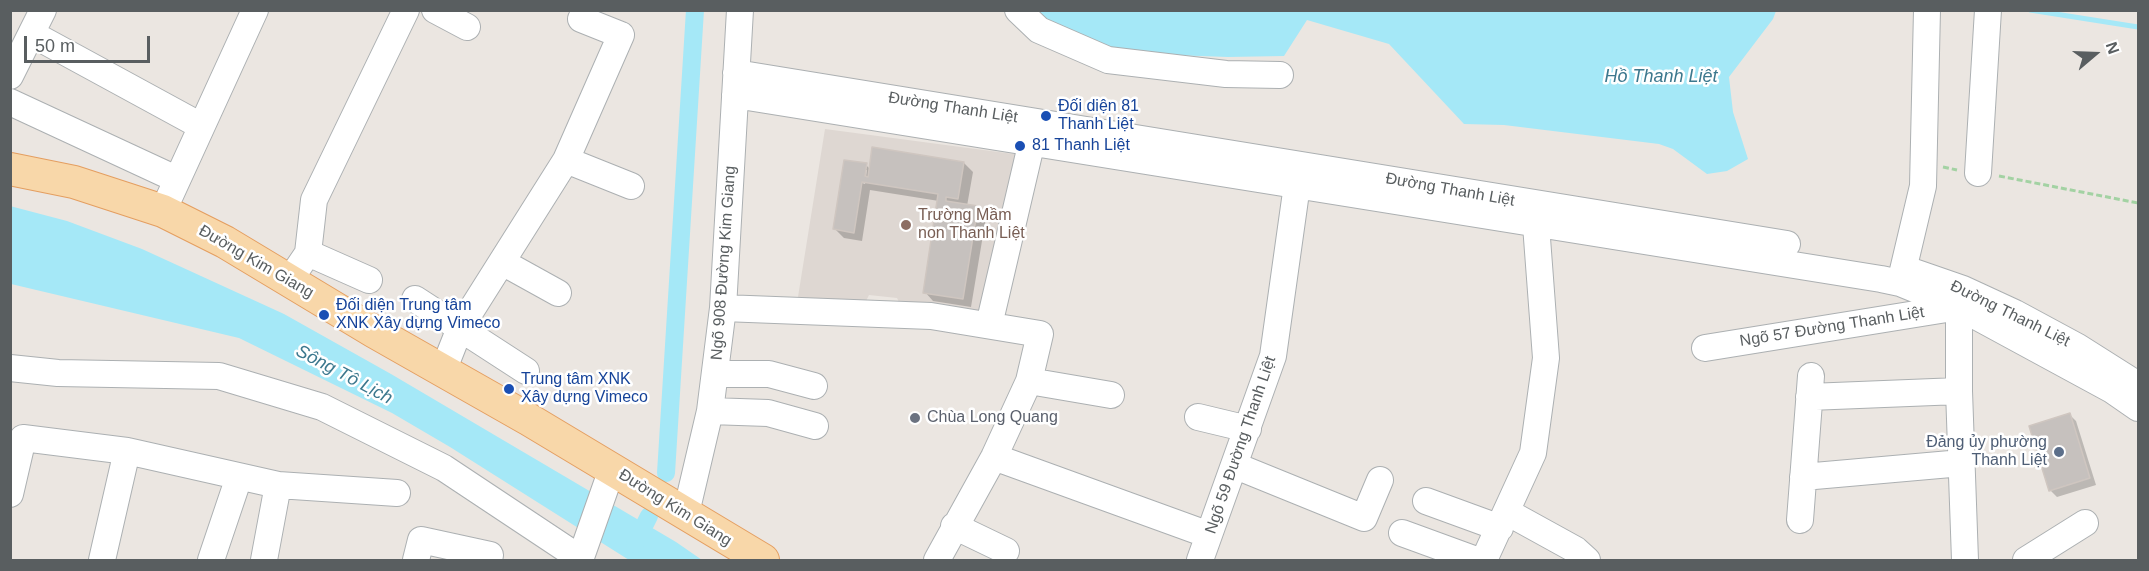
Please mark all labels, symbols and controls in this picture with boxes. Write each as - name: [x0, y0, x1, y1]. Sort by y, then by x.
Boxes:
- scale bar: [27, 24, 153, 62]
- north arrow: [2065, 24, 2125, 84]
- text: 50 m: [35, 36, 75, 56]
- text: N: [2103, 40, 2122, 56]
- water label: Hồ Thanh Liệt: [1604, 66, 1718, 88]
- street label: Đường Thanh Liệt: [887, 88, 1019, 128]
- place label: Đối diện 81 Thanh Liệt: [1058, 97, 1139, 135]
- marker: Đối diện 81 Thanh Liệt: [1039, 109, 1053, 123]
- place label: 81 Thanh Liệt: [1032, 136, 1130, 156]
- marker: 81 Thanh Liệt: [1013, 139, 1027, 153]
- street label: Ngõ 908 Đường Kim Giang: [708, 165, 740, 361]
- street label: Đường Thanh Liệt: [1384, 169, 1516, 211]
- place label: Trường Mầm non Thanh Liệt: [918, 206, 1025, 244]
- marker: Trường Mầm non Thanh Liệt: [899, 218, 913, 232]
- street label: Đường Kim Giang: [195, 221, 317, 303]
- street label: Đường Thanh Liệt: [1947, 277, 2073, 351]
- place label: Đối diện Trung tâm XNK Xây dựng Vimeco: [336, 296, 500, 334]
- street label: Ngõ 57 Đường Thanh Liệt: [1738, 303, 1926, 351]
- marker: Đối diện Trung tâm XNK Xây dựng Vimeco: [317, 308, 331, 322]
- water label: Sông Tô Lịch: [292, 341, 396, 409]
- street label: Ngõ 59 Đường Thanh Liệt: [1202, 354, 1280, 536]
- place label: Trung tâm XNK Xây dựng Vimeco: [521, 370, 648, 408]
- marker: Trung tâm XNK Xây dựng Vimeco: [502, 382, 516, 396]
- place label: Chùa Long Quang: [927, 408, 1058, 428]
- marker: Chùa Long Quang: [908, 411, 922, 425]
- place label: Đảng ủy phường Thanh Liệt: [1926, 433, 2047, 471]
- marker: Đảng ủy phường Thanh Liệt: [2052, 445, 2066, 459]
- street label: Đường Kim Giang: [615, 465, 735, 551]

